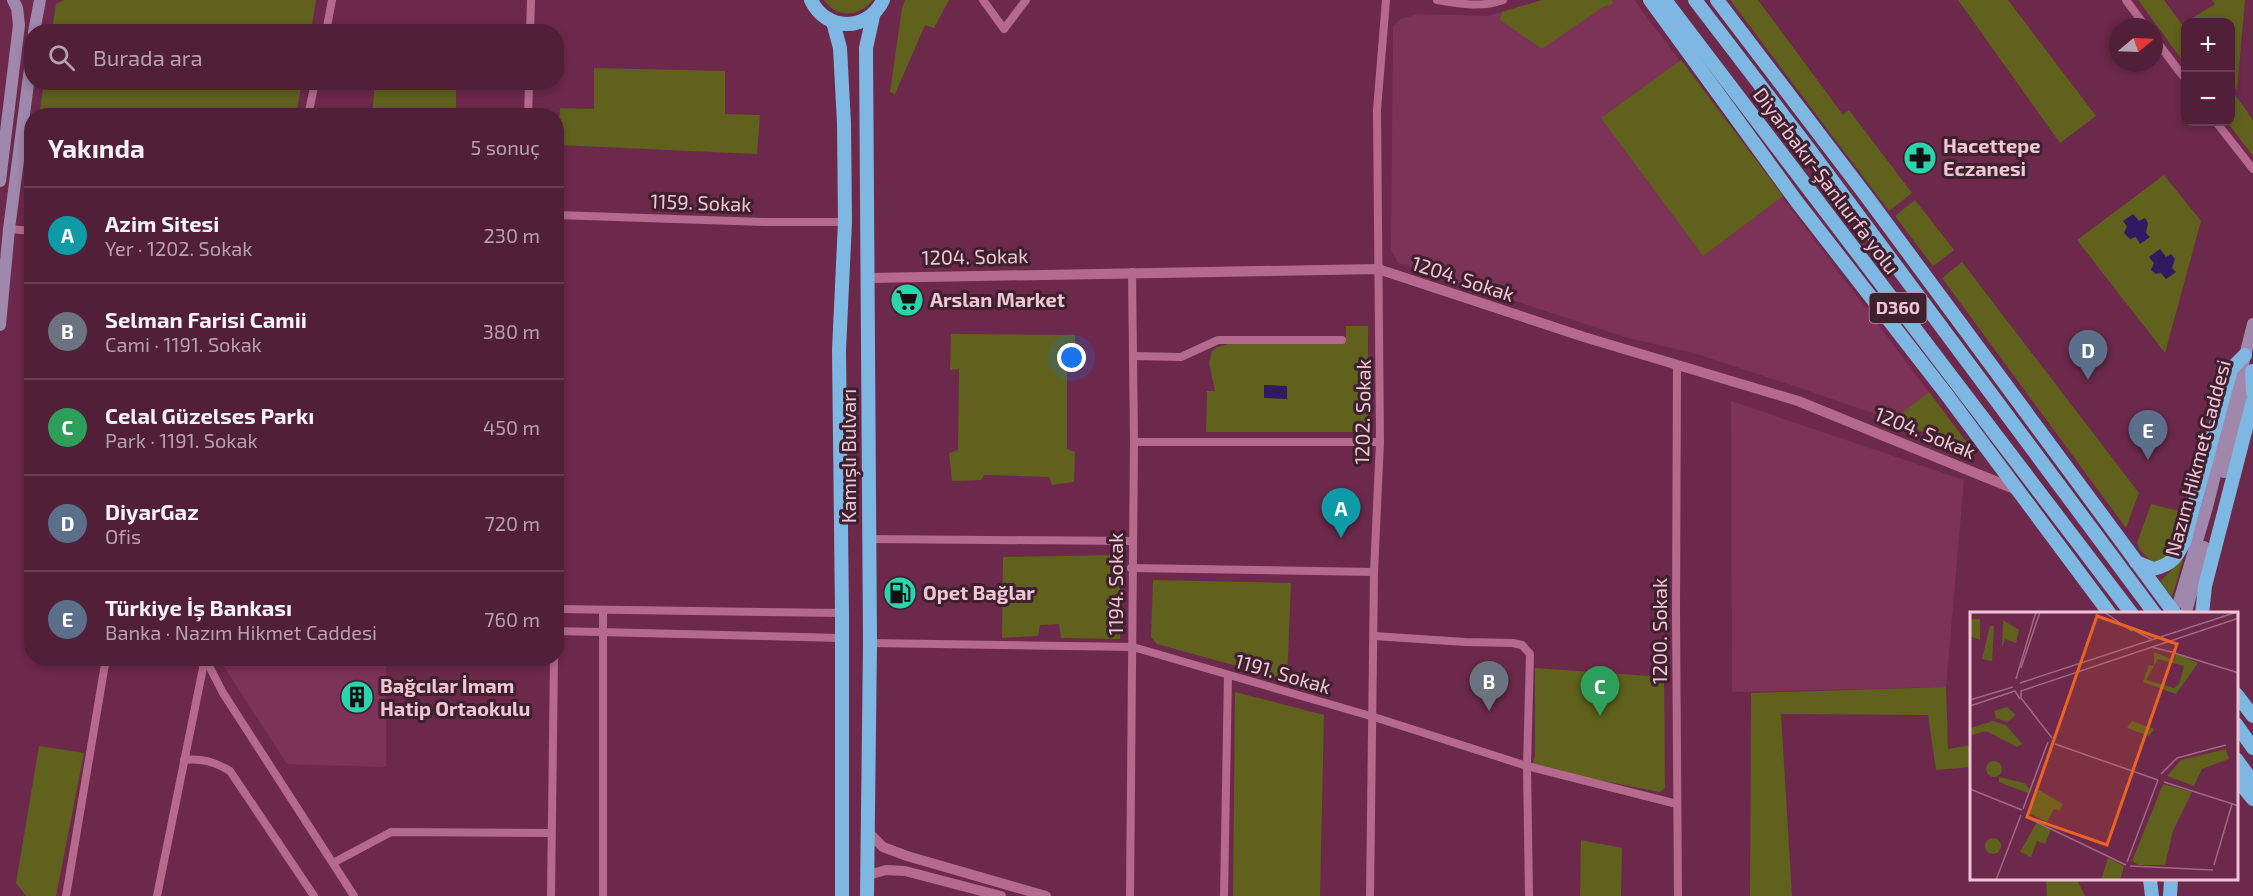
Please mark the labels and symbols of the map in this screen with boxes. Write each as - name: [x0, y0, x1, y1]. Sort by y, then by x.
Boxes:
- north arrow: [2109, 18, 2163, 72]
- street label: Diyarbakır-Şanlıurfa yolu: [1748, 83, 1905, 279]
- place label: Hacettepe Eczanesi: [1943, 133, 2041, 180]
- pharmacy icon: Hacettepe Eczanesi: [1902, 140, 1938, 176]
- street label: 1159. Sokak: [650, 188, 752, 216]
- street label: 1204. Sokak: [922, 243, 1028, 269]
- street label: 1204. Sokak: [1409, 250, 1518, 306]
- supermarket icon: Arslan Market: [889, 282, 925, 318]
- place label: Arslan Market: [930, 287, 1065, 311]
- road number: D360: [1870, 293, 1926, 323]
- pin: D: [2068, 330, 2108, 380]
- your location: [1057, 343, 1086, 372]
- street label: Nazım Hikmet Caddesi: [2159, 357, 2235, 559]
- street label: 1202. Sokak: [1349, 359, 1375, 465]
- street label: Kamışlı Bulvarı: [836, 389, 861, 523]
- street label: 1204. Sokak: [1871, 401, 1979, 463]
- pin: E: [2128, 410, 2168, 460]
- pin: A: [1322, 488, 1360, 538]
- street label: 1194. Sokak: [1103, 533, 1127, 635]
- fuel station icon: Opet Bağlar: [882, 575, 918, 611]
- street label: 1200. Sokak: [1647, 578, 1671, 684]
- place label: Opet Bağlar: [923, 580, 1035, 604]
- inset map: [1970, 612, 2238, 881]
- street label: 1191. Sokak: [1233, 648, 1334, 698]
- pin: B: [1470, 662, 1508, 711]
- pin: C: [1580, 666, 1620, 716]
- place label: Bağcılar İmam Hatip Ortaokulu: [380, 673, 530, 720]
- building icon: Bağcılar İmam Hatip Ortaokulu: [339, 679, 375, 715]

